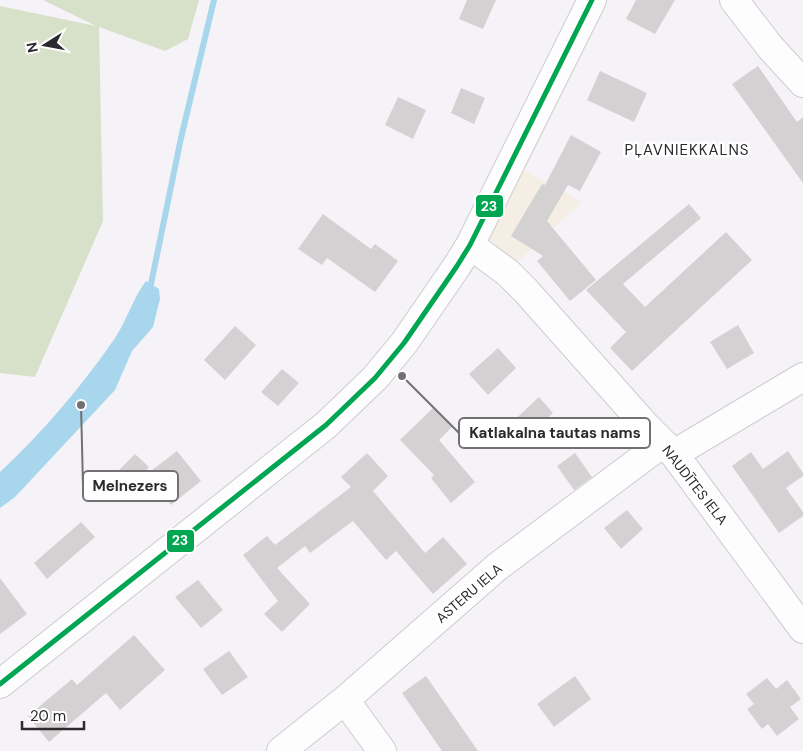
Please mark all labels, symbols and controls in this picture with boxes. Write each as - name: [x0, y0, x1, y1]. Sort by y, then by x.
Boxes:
- north arrow: [20, 20, 70, 70]
- text: N: [22, 41, 42, 54]
- district label: PĻAVNIEKKALNS: [625, 140, 749, 160]
- line badge: 23: [475, 194, 504, 218]
- text: 23: [481, 197, 497, 215]
- callout: Katlakalna tautas nams: [459, 418, 650, 448]
- text: Katlakalna tautas nams: [469, 423, 641, 443]
- street label: NAUDĪTES IELA: [658, 442, 732, 528]
- callout: Melnezers: [83, 471, 178, 501]
- text: Melnezers: [92, 476, 168, 496]
- line badge: 23: [166, 529, 195, 553]
- text: 23: [172, 531, 188, 549]
- street label: ASTERU IELA: [432, 559, 506, 627]
- scale bar: [22, 698, 85, 730]
- text: 20 m: [30, 706, 66, 726]

